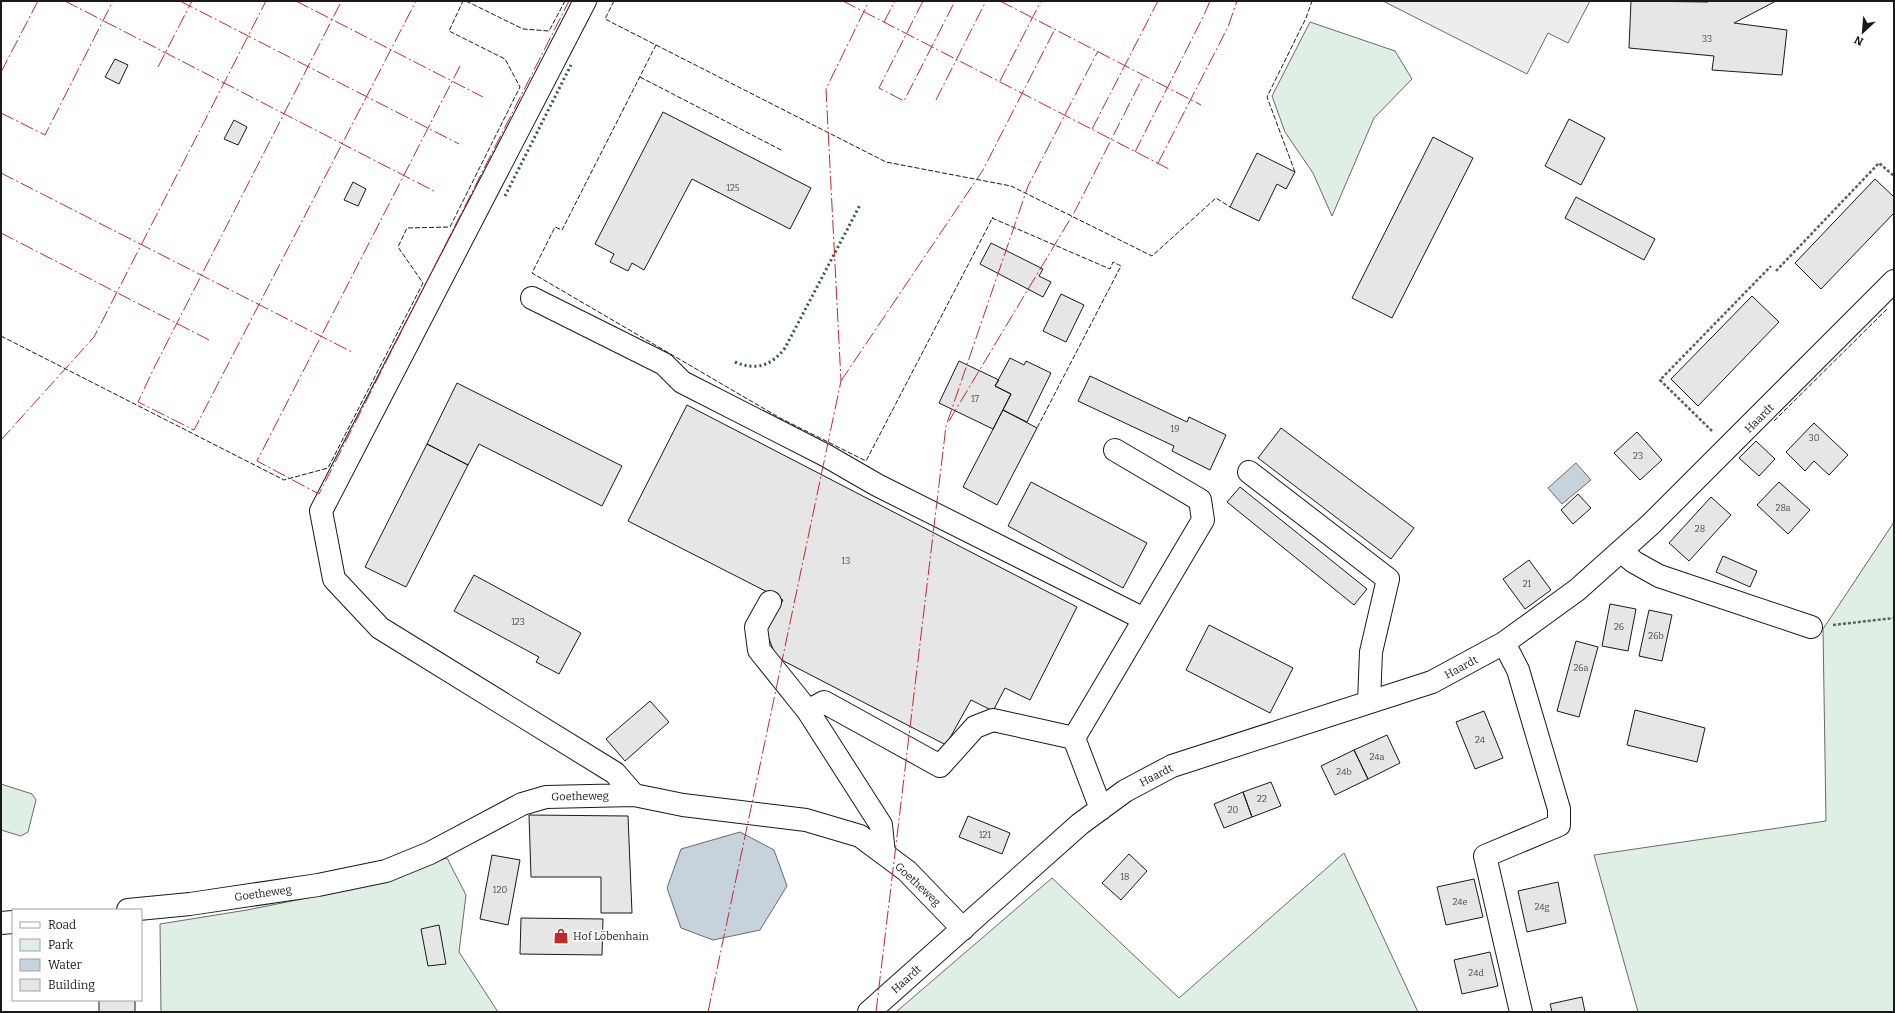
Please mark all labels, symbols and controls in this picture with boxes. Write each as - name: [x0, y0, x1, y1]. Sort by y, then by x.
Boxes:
- north arrow: [1843, 12, 1883, 52]
- text: N: [1852, 33, 1866, 48]
- house number: 33: [1702, 34, 1712, 44]
- house number: 125: [726, 183, 740, 193]
- house number: 17: [971, 394, 980, 404]
- street label: Haardt: [1742, 401, 1777, 436]
- house number: 19: [1171, 424, 1179, 434]
- house number: 30: [1809, 433, 1820, 443]
- house number: 23: [1633, 451, 1643, 461]
- house number: 28a: [1775, 503, 1791, 513]
- house number: 28: [1695, 524, 1705, 534]
- house number: 13: [842, 556, 850, 566]
- house number: 21: [1523, 579, 1532, 589]
- house number: 123: [511, 617, 525, 627]
- house number: 26: [1614, 622, 1624, 632]
- house number: 26b: [1648, 631, 1664, 641]
- street label: Haardt: [1442, 653, 1480, 682]
- house number: 26a: [1573, 663, 1589, 673]
- house number: 24: [1475, 735, 1486, 745]
- house number: 24a: [1369, 752, 1385, 762]
- street label: Haardt: [1137, 762, 1175, 789]
- house number: 24b: [1336, 767, 1352, 777]
- street label: Goetheweg: [551, 789, 609, 804]
- house number: 22: [1257, 794, 1267, 804]
- house number: 20: [1228, 805, 1239, 815]
- house number: 121: [979, 830, 991, 840]
- street label: Goetheweg: [892, 860, 943, 909]
- house number: 18: [1120, 872, 1130, 882]
- street label: Goetheweg: [234, 883, 293, 904]
- house number: 120: [493, 885, 507, 895]
- house number: 24e: [1452, 897, 1468, 907]
- house number: 24g: [1534, 902, 1550, 912]
- legend: [12, 909, 142, 1001]
- text: Road: [48, 918, 76, 932]
- shop icon: Hof Löbenhain: [552, 927, 570, 945]
- place label: Hof Löbenhain: [573, 930, 649, 943]
- text: Park: [48, 938, 74, 952]
- text: Water: [48, 958, 83, 972]
- street label: Haardt: [889, 963, 924, 996]
- house number: 24d: [1468, 968, 1484, 978]
- text: Building: [48, 978, 95, 992]

